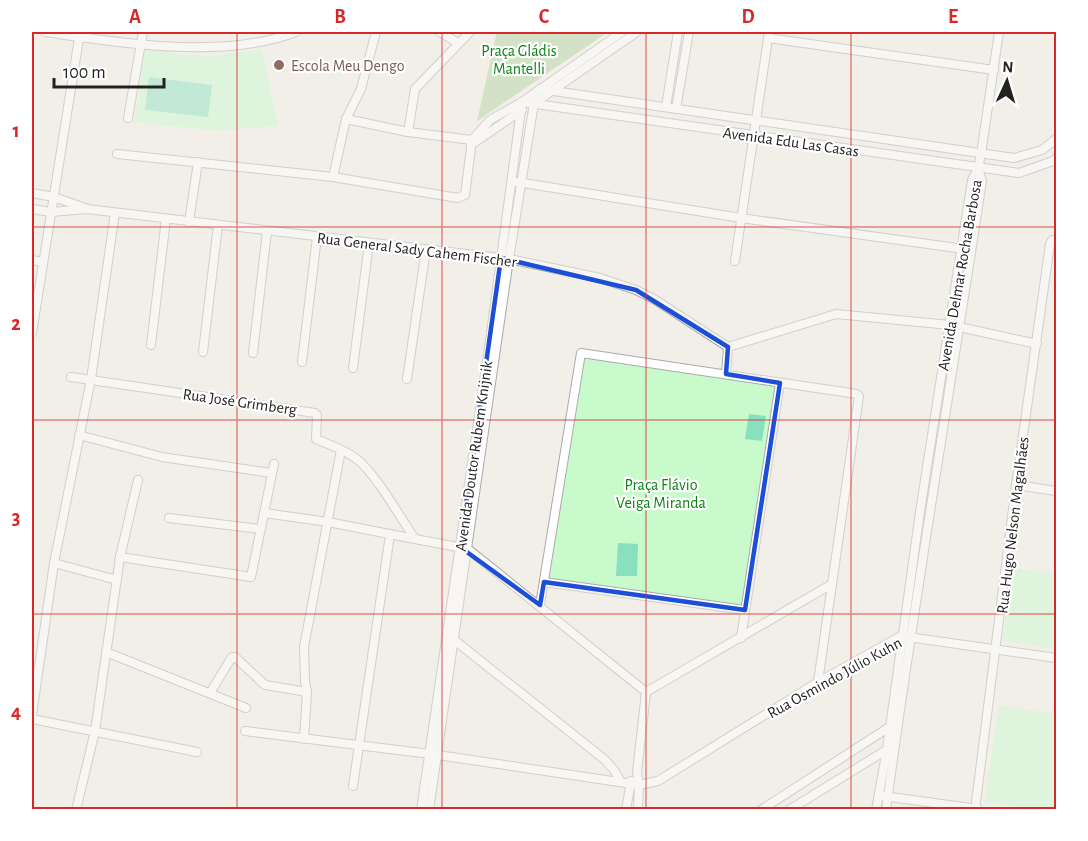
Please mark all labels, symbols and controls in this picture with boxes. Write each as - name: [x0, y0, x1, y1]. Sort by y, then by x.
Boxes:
- text: A: [129, 7, 141, 27]
- text: B: [334, 7, 346, 27]
- text: C: [539, 7, 550, 27]
- text: D: [741, 7, 755, 27]
- text: E: [948, 7, 958, 27]
- park label: Praça Gládis Mantelli: [481, 43, 557, 77]
- scale bar: [54, 51, 164, 89]
- north arrow: [977, 51, 1037, 111]
- marker: Escola Meu Dengo: [272, 58, 286, 72]
- place label: Escola Meu Dengo: [291, 58, 405, 74]
- text: N: [1002, 59, 1014, 75]
- text: 100 m: [63, 64, 106, 82]
- text: 1: [12, 121, 20, 141]
- street label: Avenida Edu Las Casas: [722, 125, 860, 159]
- street label: Avenida Delmar Rocha Barbosa: [935, 178, 985, 372]
- street label: Rua General Sady Cahem Fischer: [316, 230, 518, 271]
- text: 2: [11, 314, 21, 334]
- street label: Avenida Doutor Rubem Knijnik: [453, 359, 496, 553]
- street label: Rua José Grimberg: [182, 386, 298, 418]
- street label: Rua Hugo Nelson Magalhães: [994, 436, 1032, 615]
- park label: Praça Flávio Veiga Miranda: [616, 477, 706, 511]
- text: 3: [12, 508, 20, 528]
- street label: Rua Osmindo Júlio Kuhn: [765, 634, 904, 721]
- text: 4: [11, 702, 21, 722]

